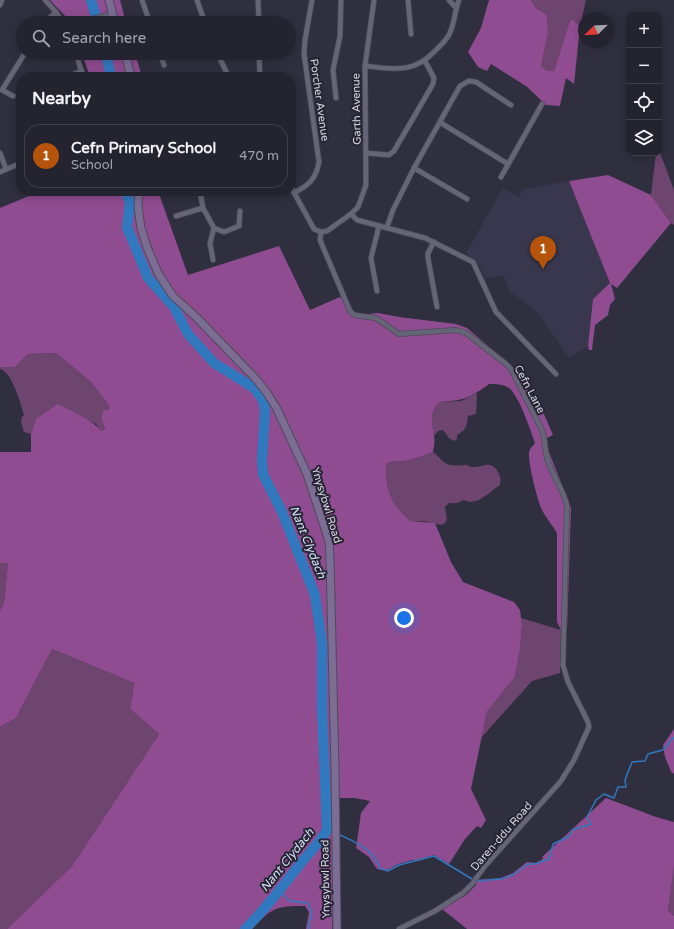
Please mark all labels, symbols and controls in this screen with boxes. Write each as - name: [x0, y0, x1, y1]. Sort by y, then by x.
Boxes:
- north arrow: [578, 12, 614, 48]
- map controls: [626, 12, 662, 156]
- button: +: [626, 12, 662, 48]
- search box: [16, 16, 296, 60]
- icon: search: [30, 27, 52, 49]
- text: Search here: [62, 29, 146, 47]
- button: −: [626, 48, 662, 84]
- street label: Porcher Avenue: [307, 58, 332, 142]
- street label: Garth Avenue: [349, 73, 364, 145]
- button: locate: [626, 84, 662, 120]
- text: Nearby: [32, 88, 91, 109]
- button: layers: [626, 120, 662, 156]
- text: Cefn Primary School: [71, 139, 216, 157]
- text: 1: [42, 148, 50, 164]
- text: 470 m: [239, 148, 279, 164]
- text: School: [71, 157, 113, 173]
- pin: 1: [530, 236, 556, 269]
- street label: Cefn Lane: [511, 363, 548, 416]
- street label: Ynysybwl Road: [309, 466, 344, 545]
- water label: Nant Clydach: [287, 504, 329, 581]
- your location: [394, 608, 414, 628]
- street label: Daren-ddu Road: [468, 799, 535, 873]
- water label: Nant Clydach: [257, 825, 317, 894]
- street label: Ynysybwl Road: [318, 839, 333, 918]

